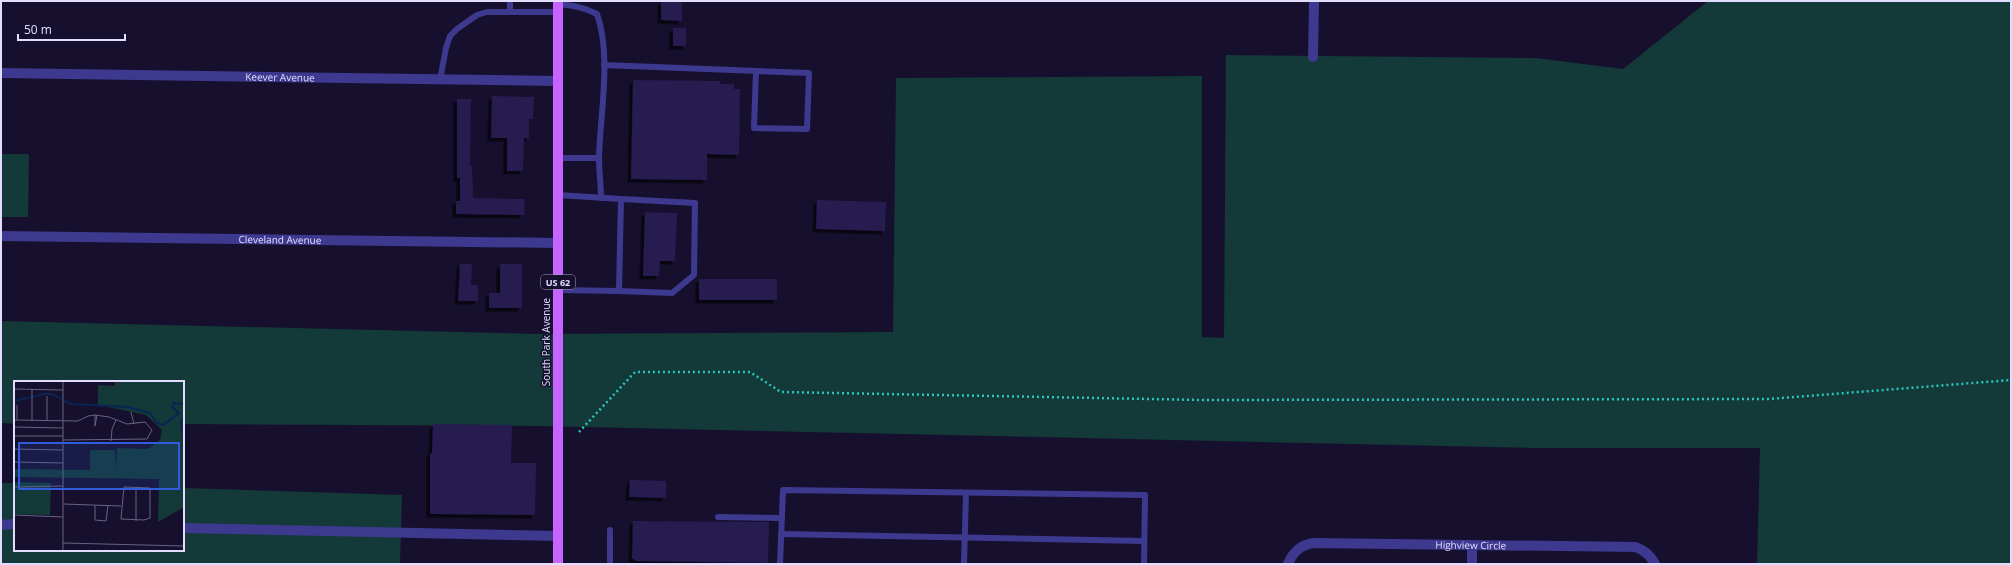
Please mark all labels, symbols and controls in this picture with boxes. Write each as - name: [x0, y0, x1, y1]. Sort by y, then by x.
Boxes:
- scale bar: [18, 16, 125, 42]
- text: 50 m: [24, 21, 52, 38]
- street label: Keever Avenue: [245, 70, 315, 85]
- street label: Cleveland Avenue: [238, 232, 322, 247]
- road number: US 62: [541, 275, 575, 289]
- street label: South Park Avenue: [539, 297, 553, 386]
- inset map: [14, 381, 184, 551]
- street label: Highview Circle: [1435, 538, 1507, 552]

